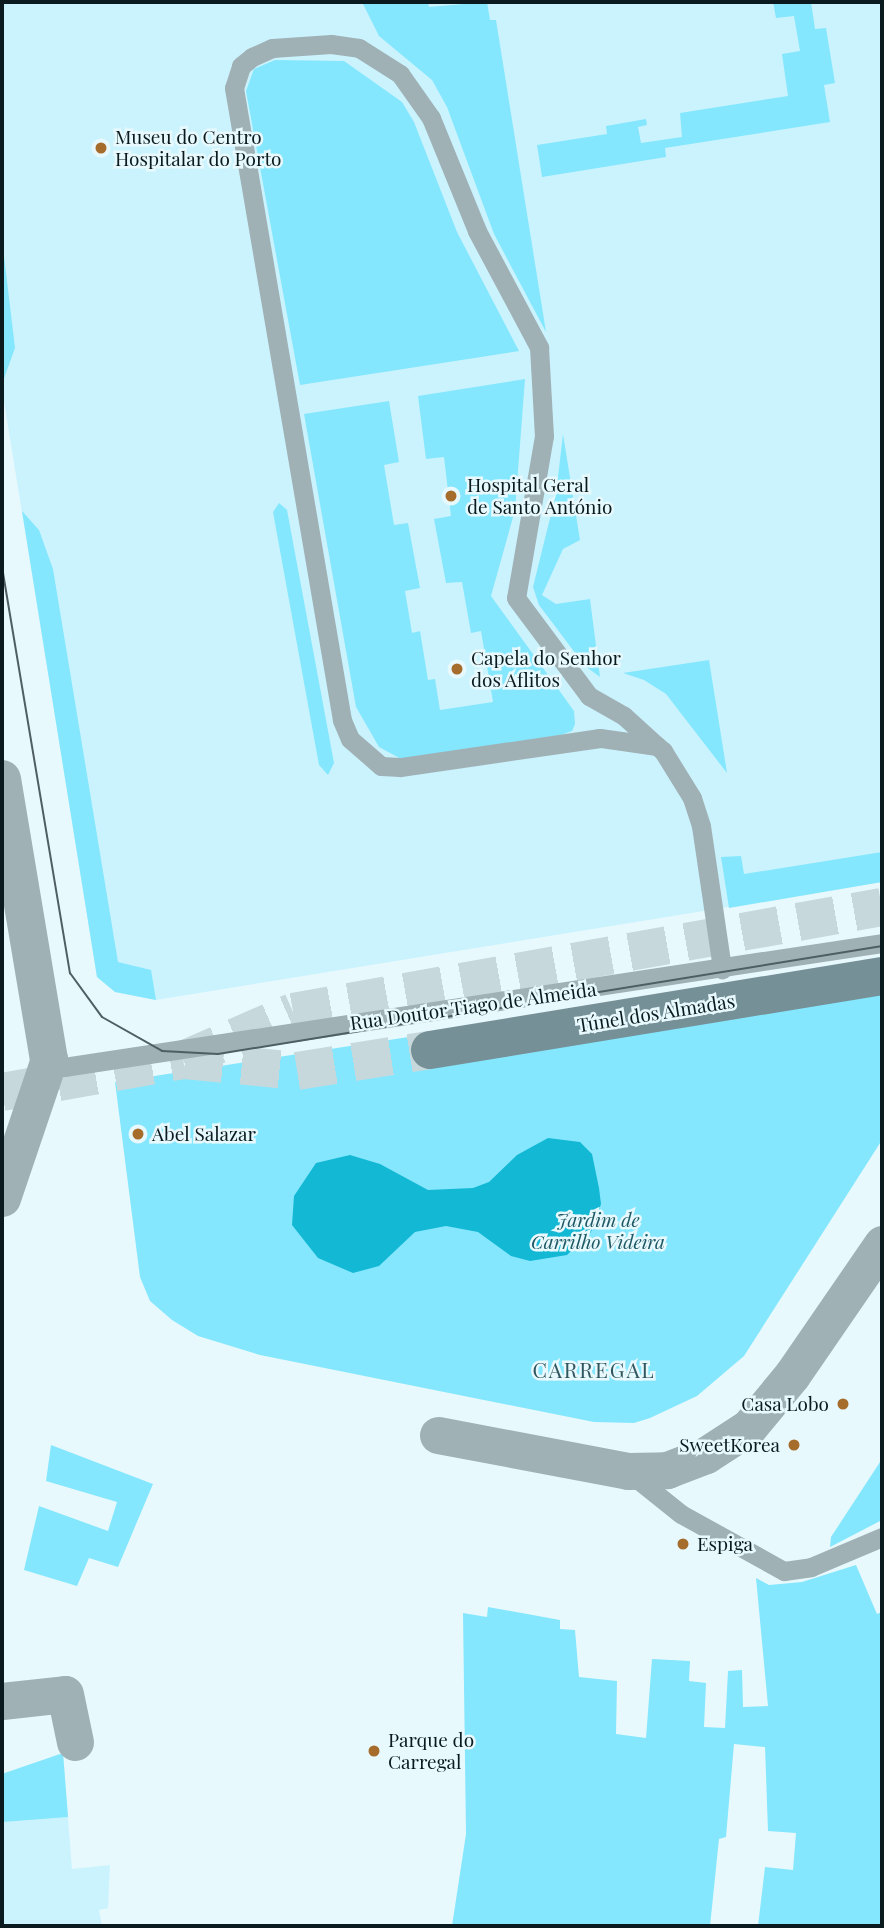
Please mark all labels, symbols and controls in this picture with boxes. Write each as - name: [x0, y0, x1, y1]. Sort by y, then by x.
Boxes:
- place label: Museu do Centro Hospitalar do Porto: [115, 126, 282, 170]
- marker: Museu do Centro Hospitalar do Porto: [93, 140, 109, 156]
- place label: Hospital Geral de Santo António: [467, 474, 613, 518]
- marker: Hospital Geral de Santo António: [441, 486, 461, 506]
- place label: Capela do Senhor dos Aflitos: [471, 647, 621, 691]
- marker: Capela do Senhor dos Aflitos: [449, 661, 465, 677]
- street label: Rua Doutor Tiago de Almeida: [348, 977, 598, 1035]
- street label: Túnel dos Almadas: [575, 989, 737, 1037]
- place label: Abel Salazar: [152, 1123, 256, 1145]
- marker: Abel Salazar: [130, 1126, 146, 1142]
- park label: Jardim de Carrilho Videira: [531, 1209, 665, 1253]
- district label: CARREGAL: [533, 1356, 655, 1382]
- place label: Casa Lobo: [741, 1393, 829, 1415]
- marker: Casa Lobo: [835, 1396, 851, 1412]
- place label: SweetKorea: [679, 1434, 780, 1456]
- marker: SweetKorea: [786, 1437, 802, 1453]
- place label: Espiga: [697, 1533, 753, 1555]
- marker: Espiga: [675, 1536, 691, 1552]
- place label: Parque do Carregal: [388, 1729, 474, 1773]
- marker: Parque do Carregal: [366, 1743, 382, 1759]

